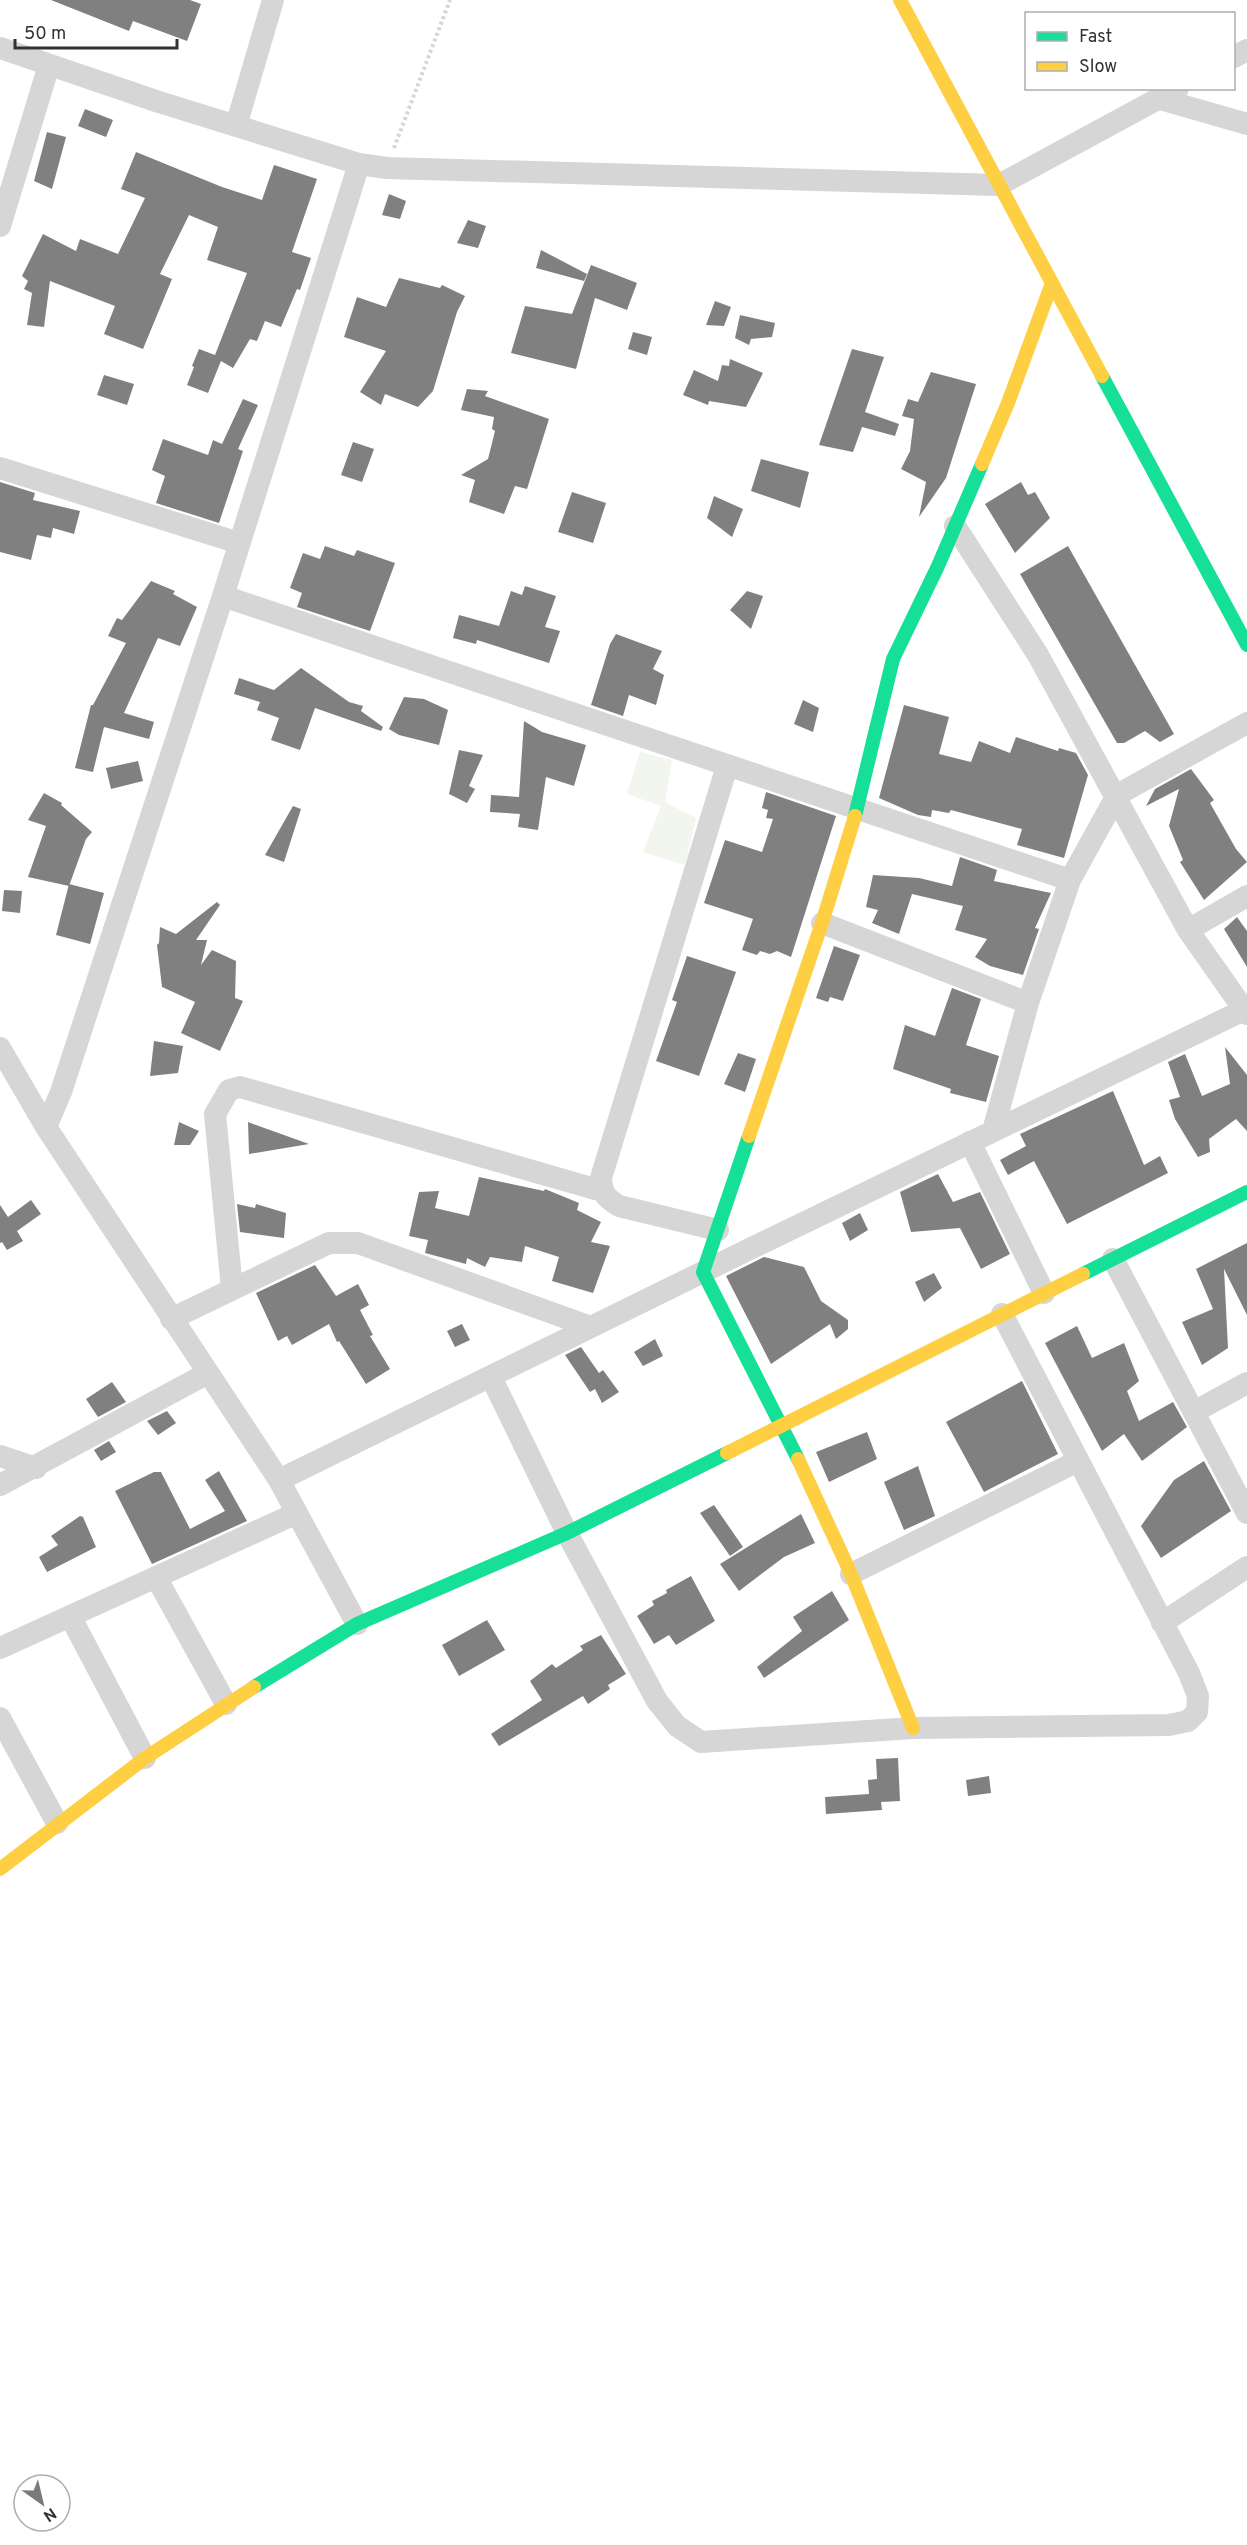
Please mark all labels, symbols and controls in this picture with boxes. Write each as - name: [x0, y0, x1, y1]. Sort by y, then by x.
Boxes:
- scale bar: [15, 12, 177, 50]
- legend: [1025, 12, 1235, 90]
- text: 50 m: [24, 23, 66, 46]
- text: Fast: [1079, 26, 1112, 49]
- text: Slow: [1079, 56, 1117, 79]
- north arrow: [12, 2473, 72, 2533]
- text: N: [39, 2502, 60, 2525]

